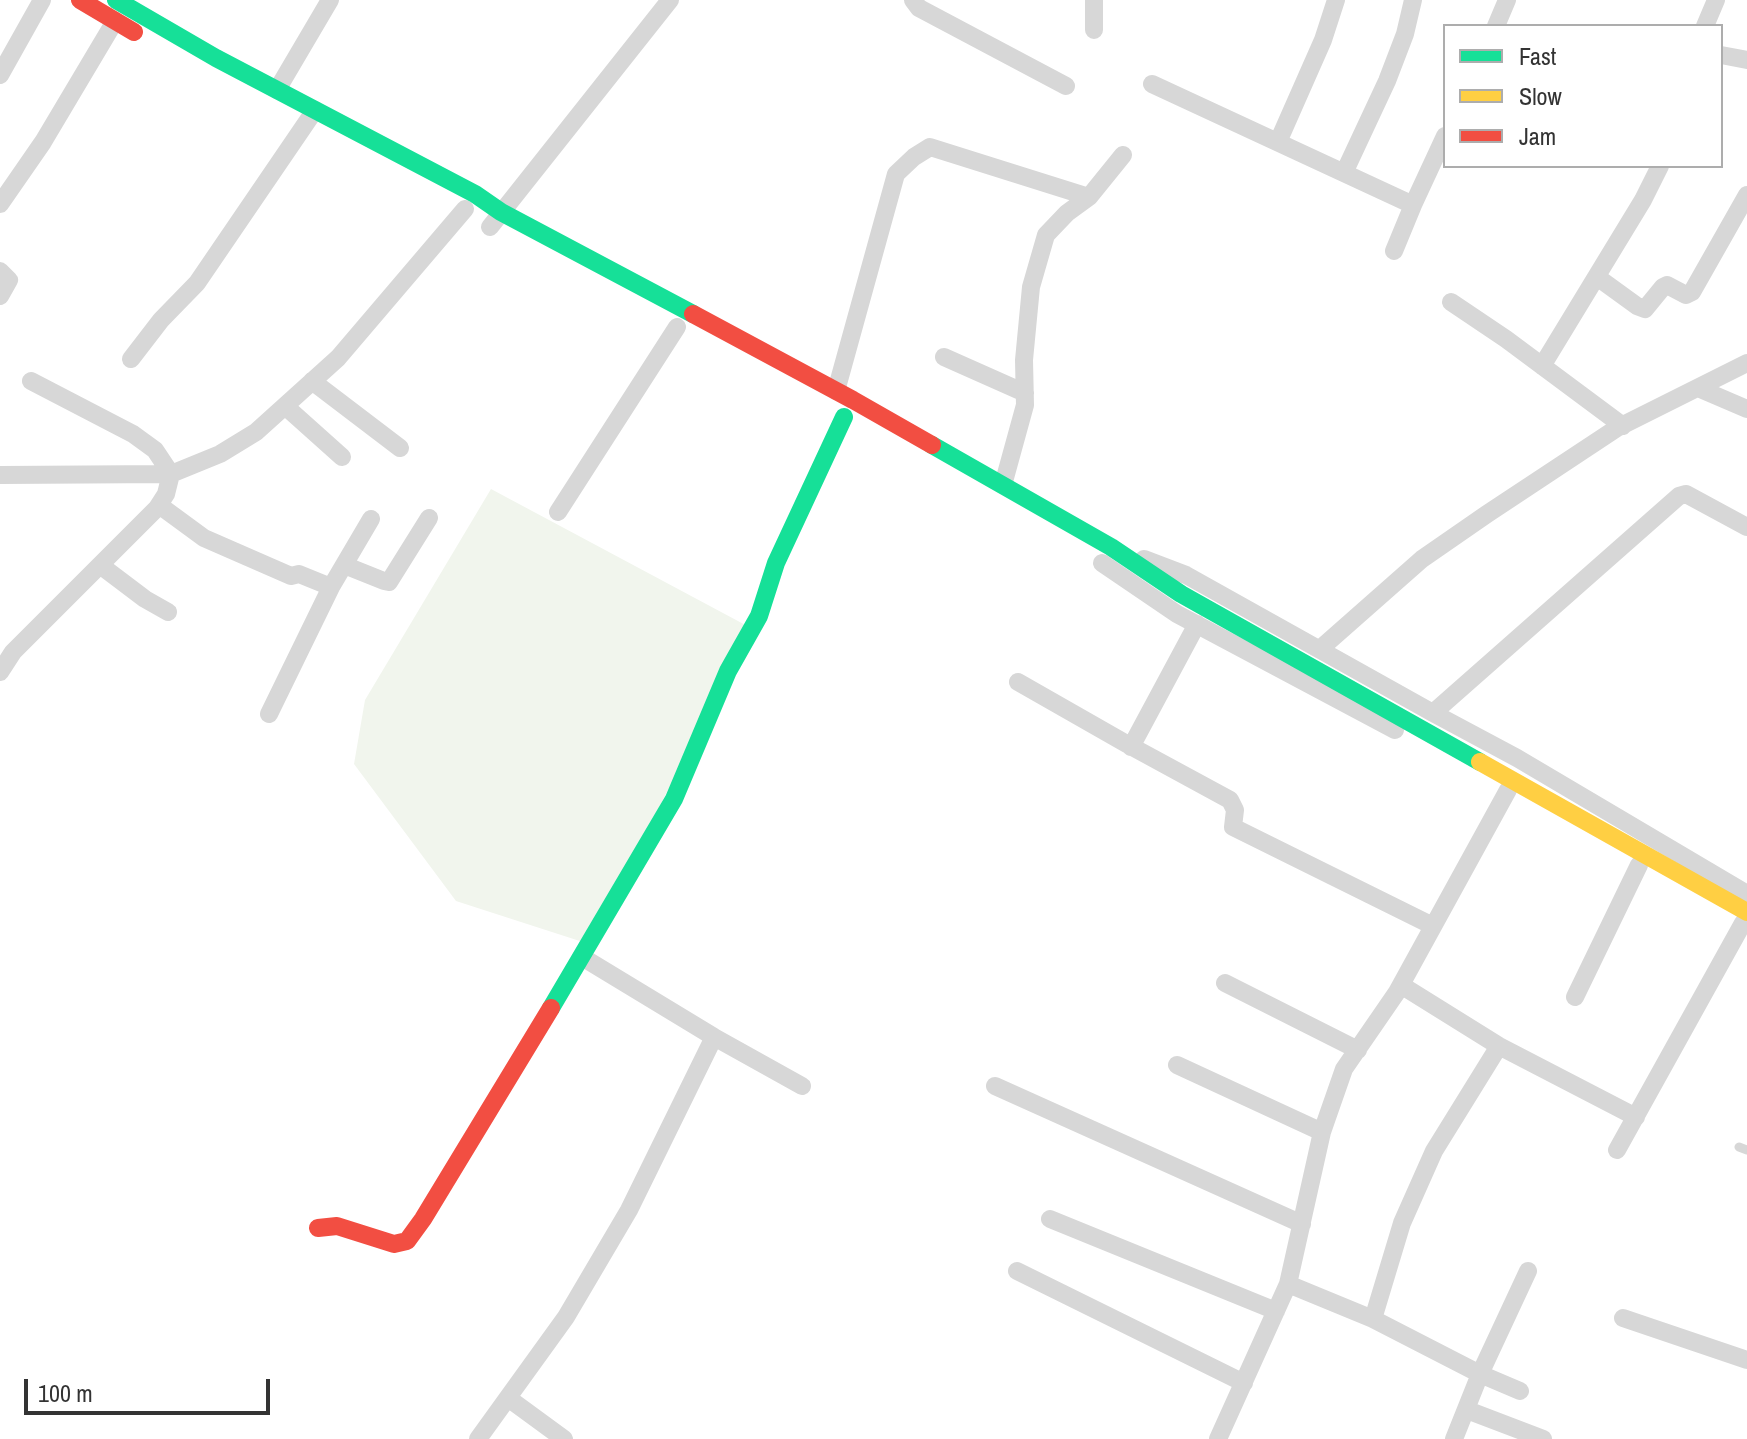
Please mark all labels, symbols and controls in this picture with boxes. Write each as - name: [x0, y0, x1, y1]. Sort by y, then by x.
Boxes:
- legend: [1443, 24, 1723, 168]
- text: Fast: [1519, 40, 1556, 72]
- text: Slow: [1519, 80, 1562, 112]
- text: Jam: [1519, 120, 1556, 152]
- scale bar: [28, 1363, 274, 1413]
- text: 100 m: [38, 1377, 93, 1409]

